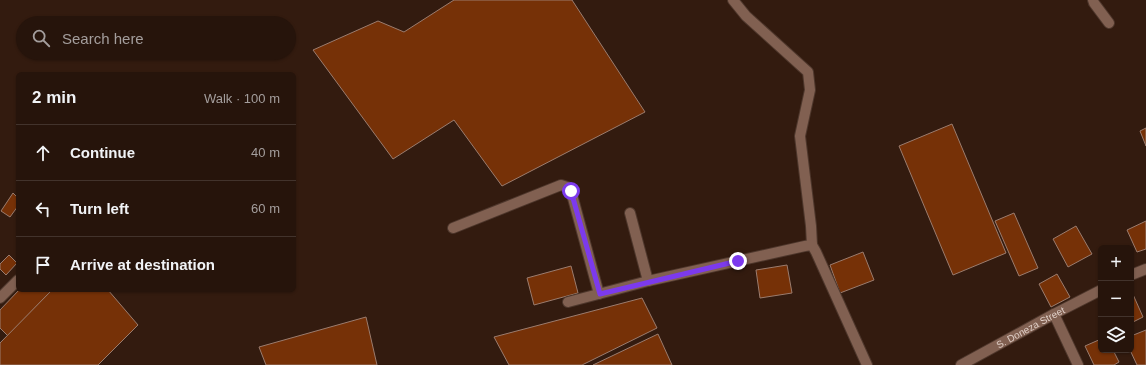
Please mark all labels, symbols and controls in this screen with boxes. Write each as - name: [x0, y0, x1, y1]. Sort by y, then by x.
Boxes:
- search box: [16, 16, 296, 60]
- icon: search: [30, 27, 52, 49]
- text: Search here: [62, 30, 144, 47]
- text: 2 min: [32, 88, 76, 107]
- text: Walk · 100 m: [204, 91, 280, 106]
- icon: ahead: [32, 142, 54, 164]
- text: Continue: [70, 144, 135, 161]
- text: 40 m: [251, 145, 280, 160]
- route start: [562, 182, 580, 200]
- icon: left: [32, 198, 54, 220]
- text: Turn left: [70, 200, 129, 217]
- text: 60 m: [251, 201, 280, 216]
- map controls: [1098, 245, 1134, 353]
- button: +: [1098, 245, 1134, 281]
- route end: [729, 252, 747, 270]
- icon: arrive: [32, 254, 54, 276]
- text: Arrive at destination: [70, 256, 215, 273]
- button: −: [1098, 281, 1134, 317]
- street label: S. Doneza Street: [994, 304, 1067, 350]
- button: layers: [1098, 317, 1134, 353]

